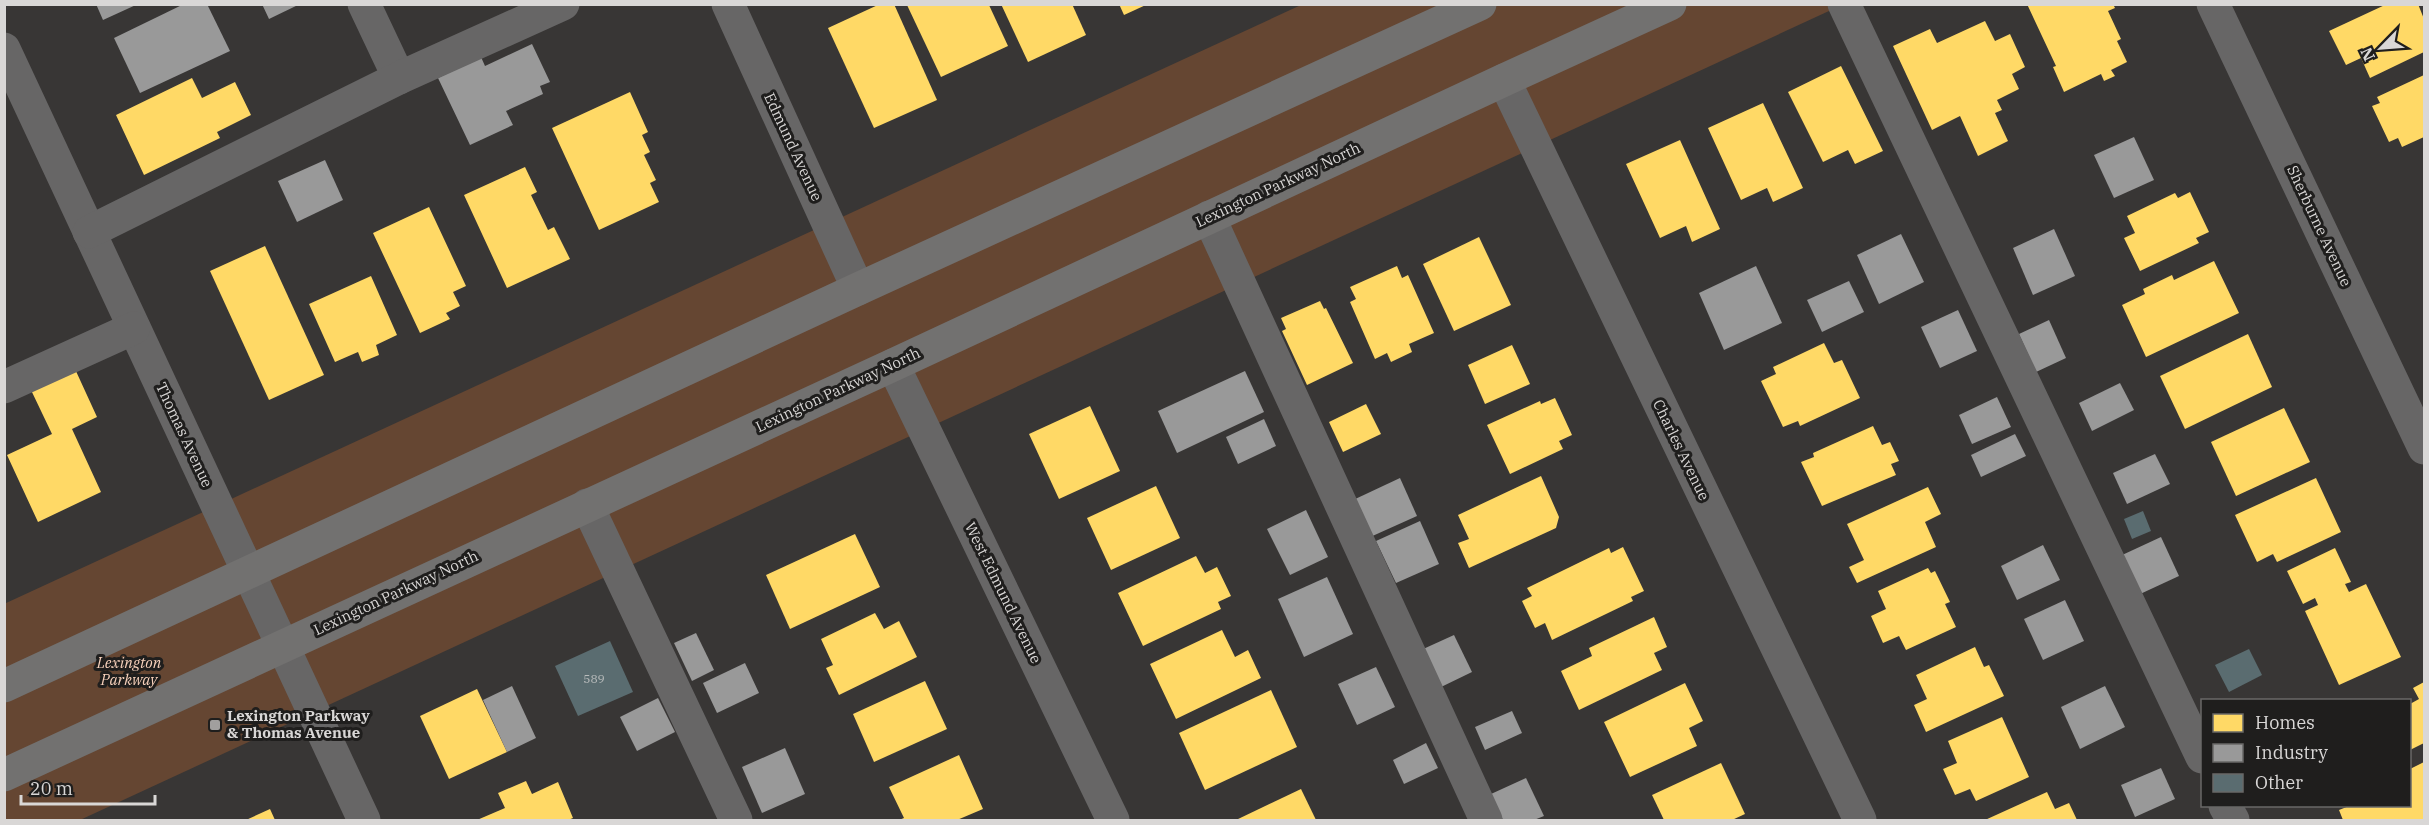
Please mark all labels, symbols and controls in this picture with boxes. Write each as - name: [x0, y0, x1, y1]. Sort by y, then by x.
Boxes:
- north arrow: [2351, 18, 2411, 78]
- text: N: [2356, 44, 2379, 64]
- street label: Edmund Avenue: [760, 90, 827, 204]
- street label: Lexington Parkway North: [1192, 138, 1363, 231]
- street label: Sherburne Avenue: [2283, 162, 2356, 289]
- street label: Lexington Parkway North: [752, 343, 923, 436]
- street label: Thomas Avenue: [152, 379, 217, 490]
- street label: Charles Avenue: [1649, 396, 1714, 503]
- street label: West Edmund Avenue: [961, 519, 1046, 667]
- street label: Lexington Parkway North: [310, 546, 481, 639]
- park label: Lexington Parkway: [96, 653, 162, 689]
- house number: 589: [583, 671, 605, 686]
- legend: [2201, 699, 2411, 807]
- place label: Lexington Parkway & Thomas Avenue: [227, 706, 370, 742]
- text: Homes: [2255, 711, 2315, 734]
- marker: Lexington Parkway & Thomas Avenue: [208, 718, 222, 732]
- text: Industry: [2255, 741, 2328, 764]
- scale bar: [21, 768, 154, 806]
- text: Other: [2255, 771, 2303, 794]
- text: 20 m: [30, 777, 73, 800]

